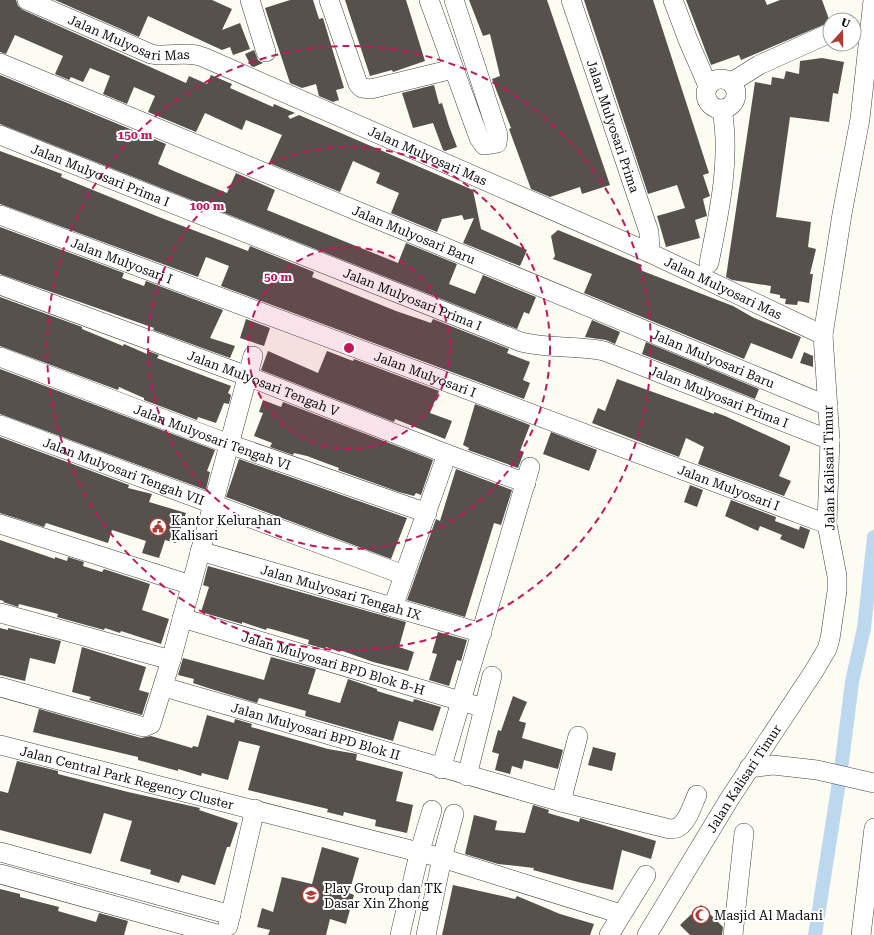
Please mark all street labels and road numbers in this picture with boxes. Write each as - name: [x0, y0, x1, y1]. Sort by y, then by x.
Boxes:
- street label: Jalan Mulyosari Mas: [66, 11, 190, 63]
- street label: Jalan Mulyosari Prima: [584, 58, 643, 195]
- street label: Jalan Mulyosari Mas: [366, 123, 489, 188]
- street label: Jalan Mulyosari Prima I: [29, 141, 172, 209]
- street label: Jalan Mulyosari Baru: [350, 202, 478, 267]
- street label: Jalan Mulyosari I: [69, 235, 175, 286]
- street label: Jalan Mulyosari Mas: [662, 254, 785, 322]
- street label: Jalan Mulyosari Prima I: [341, 265, 484, 333]
- street label: Jalan Mulyosari Baru: [649, 326, 777, 391]
- street label: Jalan Mulyosari Tengah V: [185, 347, 341, 419]
- street label: Jalan Mulyosari I: [372, 348, 478, 400]
- street label: Jalan Mulyosari Prima I: [648, 362, 791, 430]
- street label: Jalan Mulyosari Tengah VI: [132, 401, 293, 473]
- street label: Jalan Kalisari Timur: [820, 405, 838, 531]
- street label: Jalan Mulyosari Tengah VII: [41, 434, 207, 508]
- street label: Jalan Mulyosari I: [676, 461, 782, 513]
- street label: Jalan Mulyosari Tengah IX: [259, 562, 424, 623]
- street label: Jalan Mulyosari BPD Blok B-H: [240, 629, 427, 698]
- street label: Jalan Mulyosari BPD Blok II: [230, 699, 402, 763]
- street label: Jalan Kalisari Timur: [703, 721, 784, 835]
- street label: Jalan Central Park Regency Cluster: [19, 743, 236, 812]

